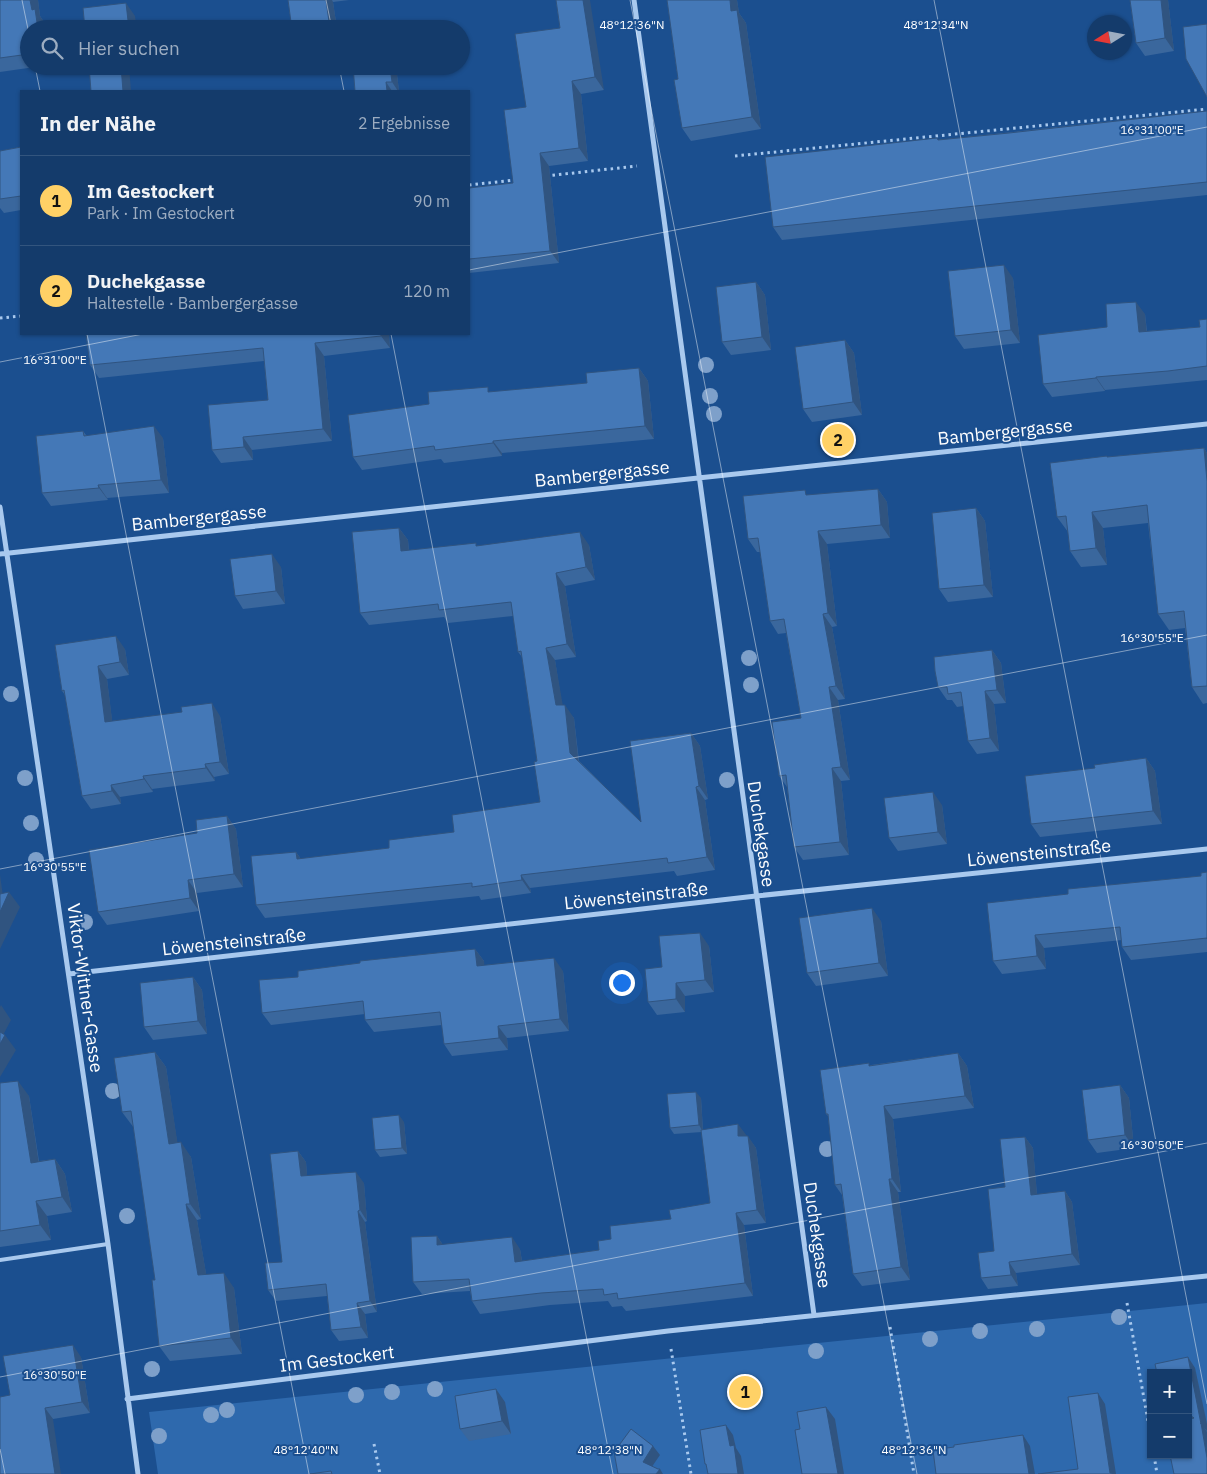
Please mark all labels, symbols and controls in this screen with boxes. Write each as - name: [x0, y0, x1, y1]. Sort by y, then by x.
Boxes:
- north arrow: [1087, 15, 1132, 60]
- text: 48°12'36"N: [599, 17, 665, 32]
- text: 48°12'34"N: [903, 17, 969, 32]
- search box: [20, 20, 470, 75]
- icon: search: [38, 34, 66, 62]
- text: Hier suchen: [78, 36, 180, 60]
- text: In der Nähe: [40, 109, 156, 137]
- text: 2 Ergebnisse: [358, 113, 450, 133]
- text: 16°31'00"E: [1120, 122, 1184, 137]
- text: Im Gestockert: [87, 179, 214, 203]
- text: 1: [51, 191, 61, 211]
- text: 90 m: [413, 191, 450, 211]
- text: Park · Im Gestockert: [87, 203, 235, 223]
- text: Duchekgasse: [87, 269, 205, 293]
- text: 2: [51, 281, 61, 301]
- text: 120 m: [403, 281, 450, 301]
- text: Haltestelle · Bambergergasse: [87, 293, 298, 313]
- text: 16°31'00"E: [23, 352, 87, 367]
- street label: Bambergergasse: [936, 413, 1074, 450]
- pin: 2: [822, 421, 854, 459]
- street label: Bambergergasse: [533, 455, 671, 492]
- street label: Bambergergasse: [130, 499, 268, 536]
- text: 16°30'55"E: [1120, 630, 1184, 645]
- street label: Duchekgasse: [743, 779, 780, 889]
- street label: Löwensteinstraße: [966, 833, 1112, 872]
- text: 16°30'55"E: [23, 859, 87, 874]
- street label: Löwensteinstraße: [563, 876, 709, 915]
- street label: Viktor-Wittner-Gasse: [62, 902, 109, 1074]
- street label: Löwensteinstraße: [161, 922, 307, 961]
- your location: [609, 970, 635, 996]
- text: 16°30'50"E: [1120, 1137, 1184, 1152]
- street label: Duchekgasse: [799, 1180, 836, 1290]
- street label: Im Gestockert: [278, 1340, 396, 1377]
- text: 16°30'50"E: [23, 1367, 87, 1382]
- map controls: [1147, 1369, 1192, 1459]
- button: +: [1147, 1369, 1192, 1414]
- pin: 1: [729, 1373, 761, 1411]
- button: −: [1147, 1414, 1192, 1459]
- text: 48°12'40"N: [273, 1442, 339, 1457]
- text: 48°12'38"N: [577, 1442, 643, 1457]
- text: 48°12'36"N: [881, 1442, 947, 1457]

